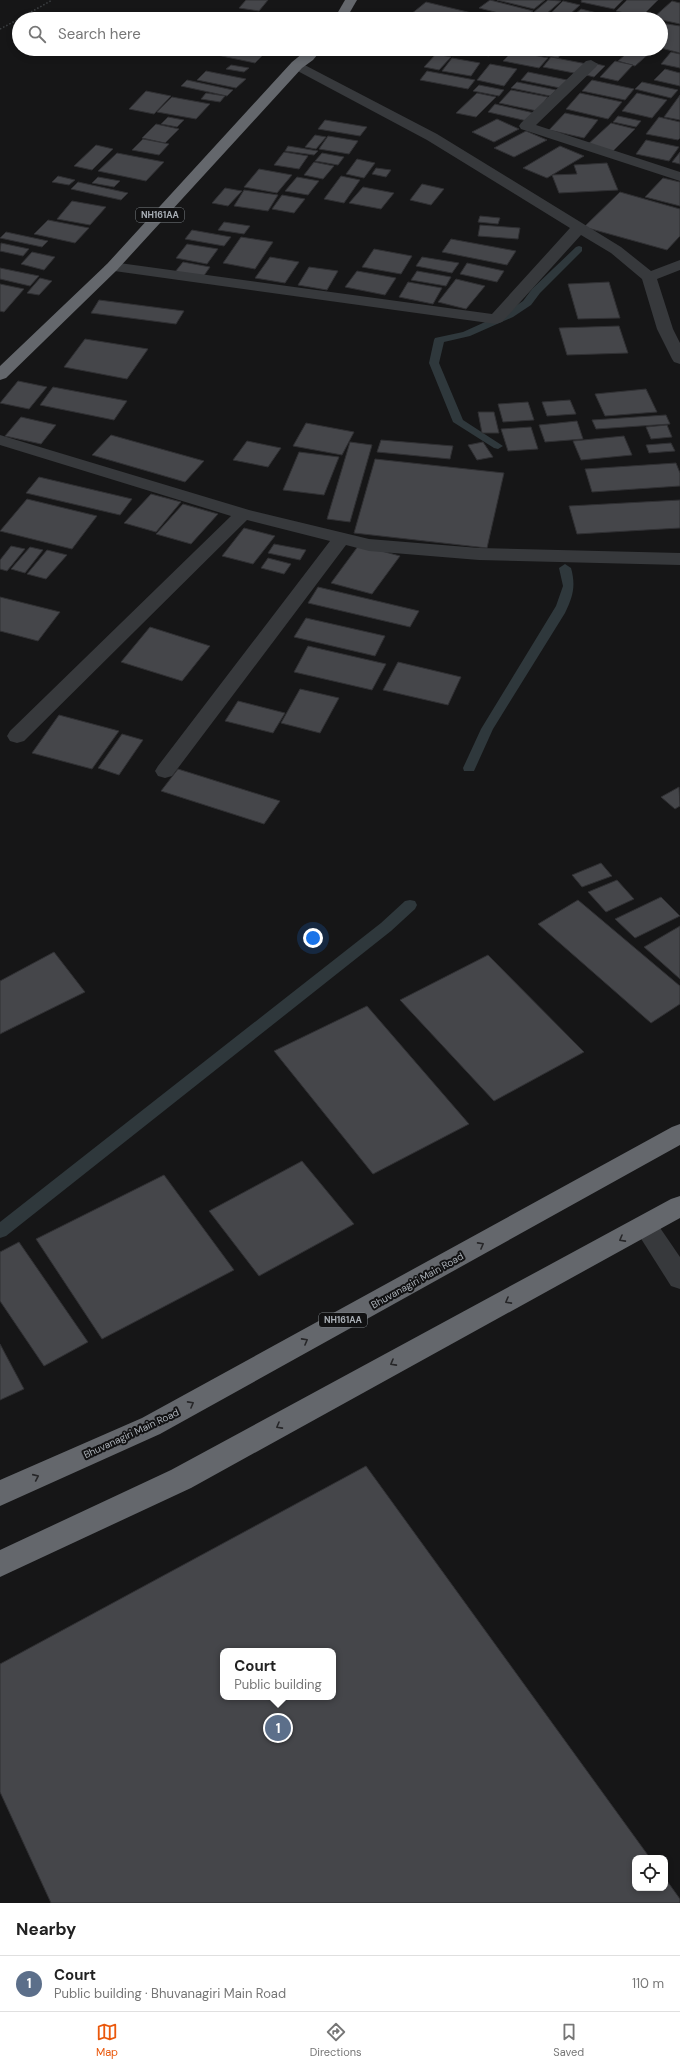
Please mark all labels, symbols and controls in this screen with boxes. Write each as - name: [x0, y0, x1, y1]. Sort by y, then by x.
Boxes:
- search box: [12, 12, 668, 56]
- icon: search: [26, 23, 48, 45]
- text: Search here: [58, 24, 141, 44]
- road number: NH161AA: [136, 208, 184, 222]
- your location: [303, 928, 323, 948]
- one-way arrow: [619, 1234, 626, 1242]
- one-way arrow: [477, 1243, 484, 1250]
- street label: Bhuvanagiri Main Road: [369, 1250, 466, 1311]
- one-way arrow: [504, 1297, 512, 1304]
- road number: NH161AA: [319, 1313, 367, 1327]
- one-way arrow: [301, 1339, 308, 1346]
- one-way arrow: [390, 1359, 397, 1366]
- one-way arrow: [187, 1401, 194, 1408]
- street label: Bhuvanagiri Main Road: [81, 1406, 181, 1461]
- one-way arrow: [276, 1421, 283, 1428]
- one-way arrow: [31, 1474, 39, 1482]
- popup: [220, 1648, 336, 1700]
- text: Court: [234, 1656, 276, 1676]
- text: Public building: [234, 1676, 322, 1693]
- pin: 1: [265, 1713, 291, 1743]
- map controls: [632, 1855, 668, 1891]
- button: locate: [632, 1855, 668, 1891]
- text: Nearby: [16, 1918, 76, 1940]
- text: Court: [54, 1965, 96, 1985]
- text: 1: [27, 1975, 31, 1992]
- text: 110 m: [632, 1975, 664, 1992]
- text: Public building · Bhuvanagiri Main Road: [54, 1985, 286, 2002]
- tab: Map: [96, 2021, 118, 2059]
- tab: Directions: [310, 2021, 362, 2059]
- tab: Saved: [553, 2021, 584, 2059]

